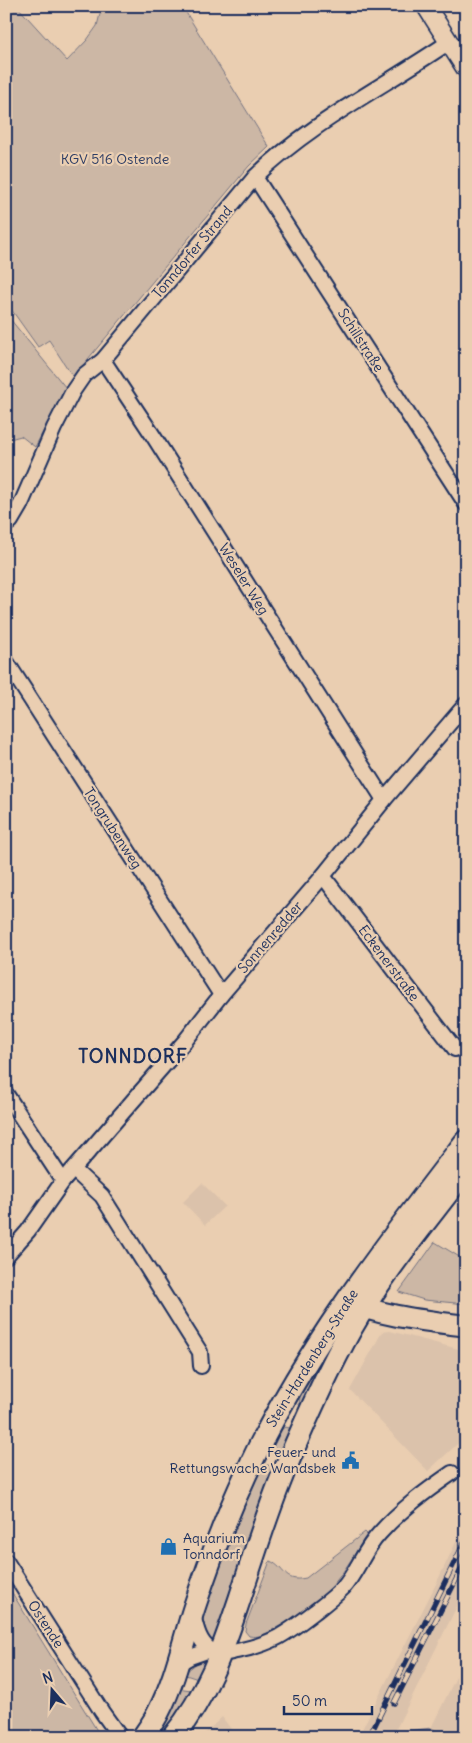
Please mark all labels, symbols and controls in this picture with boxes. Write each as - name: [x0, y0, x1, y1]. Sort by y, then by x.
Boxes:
- park label: KGV 516 Ostende: [61, 150, 169, 168]
- street label: Tonndorfer Strand: [148, 202, 236, 302]
- street label: Schillstraße: [334, 305, 388, 375]
- street label: Weseler Weg: [215, 540, 273, 618]
- street label: Tongrubenweg: [80, 784, 146, 872]
- street label: Sonnenredder: [234, 897, 307, 977]
- street label: Eckenerstraße: [354, 921, 424, 1005]
- district label: TONNDORF: [78, 1044, 188, 1068]
- street label: Stein-Hardenberg-Straße: [262, 1286, 362, 1430]
- place label: Feuer- und Rettungswache Wandsbek: [170, 1443, 336, 1477]
- public building icon: Feuer- und Rettungswache Wandsbek: [340, 1450, 360, 1470]
- place label: Aquarium Tonndorf: [183, 1529, 245, 1563]
- shop icon: Aquarium Tonndorf: [159, 1536, 179, 1556]
- street label: Ostende: [24, 1597, 68, 1651]
- north arrow: [28, 1666, 78, 1716]
- text: N: [40, 1668, 55, 1688]
- scale bar: [284, 1683, 372, 1715]
- text: 50 m: [292, 1691, 327, 1710]

